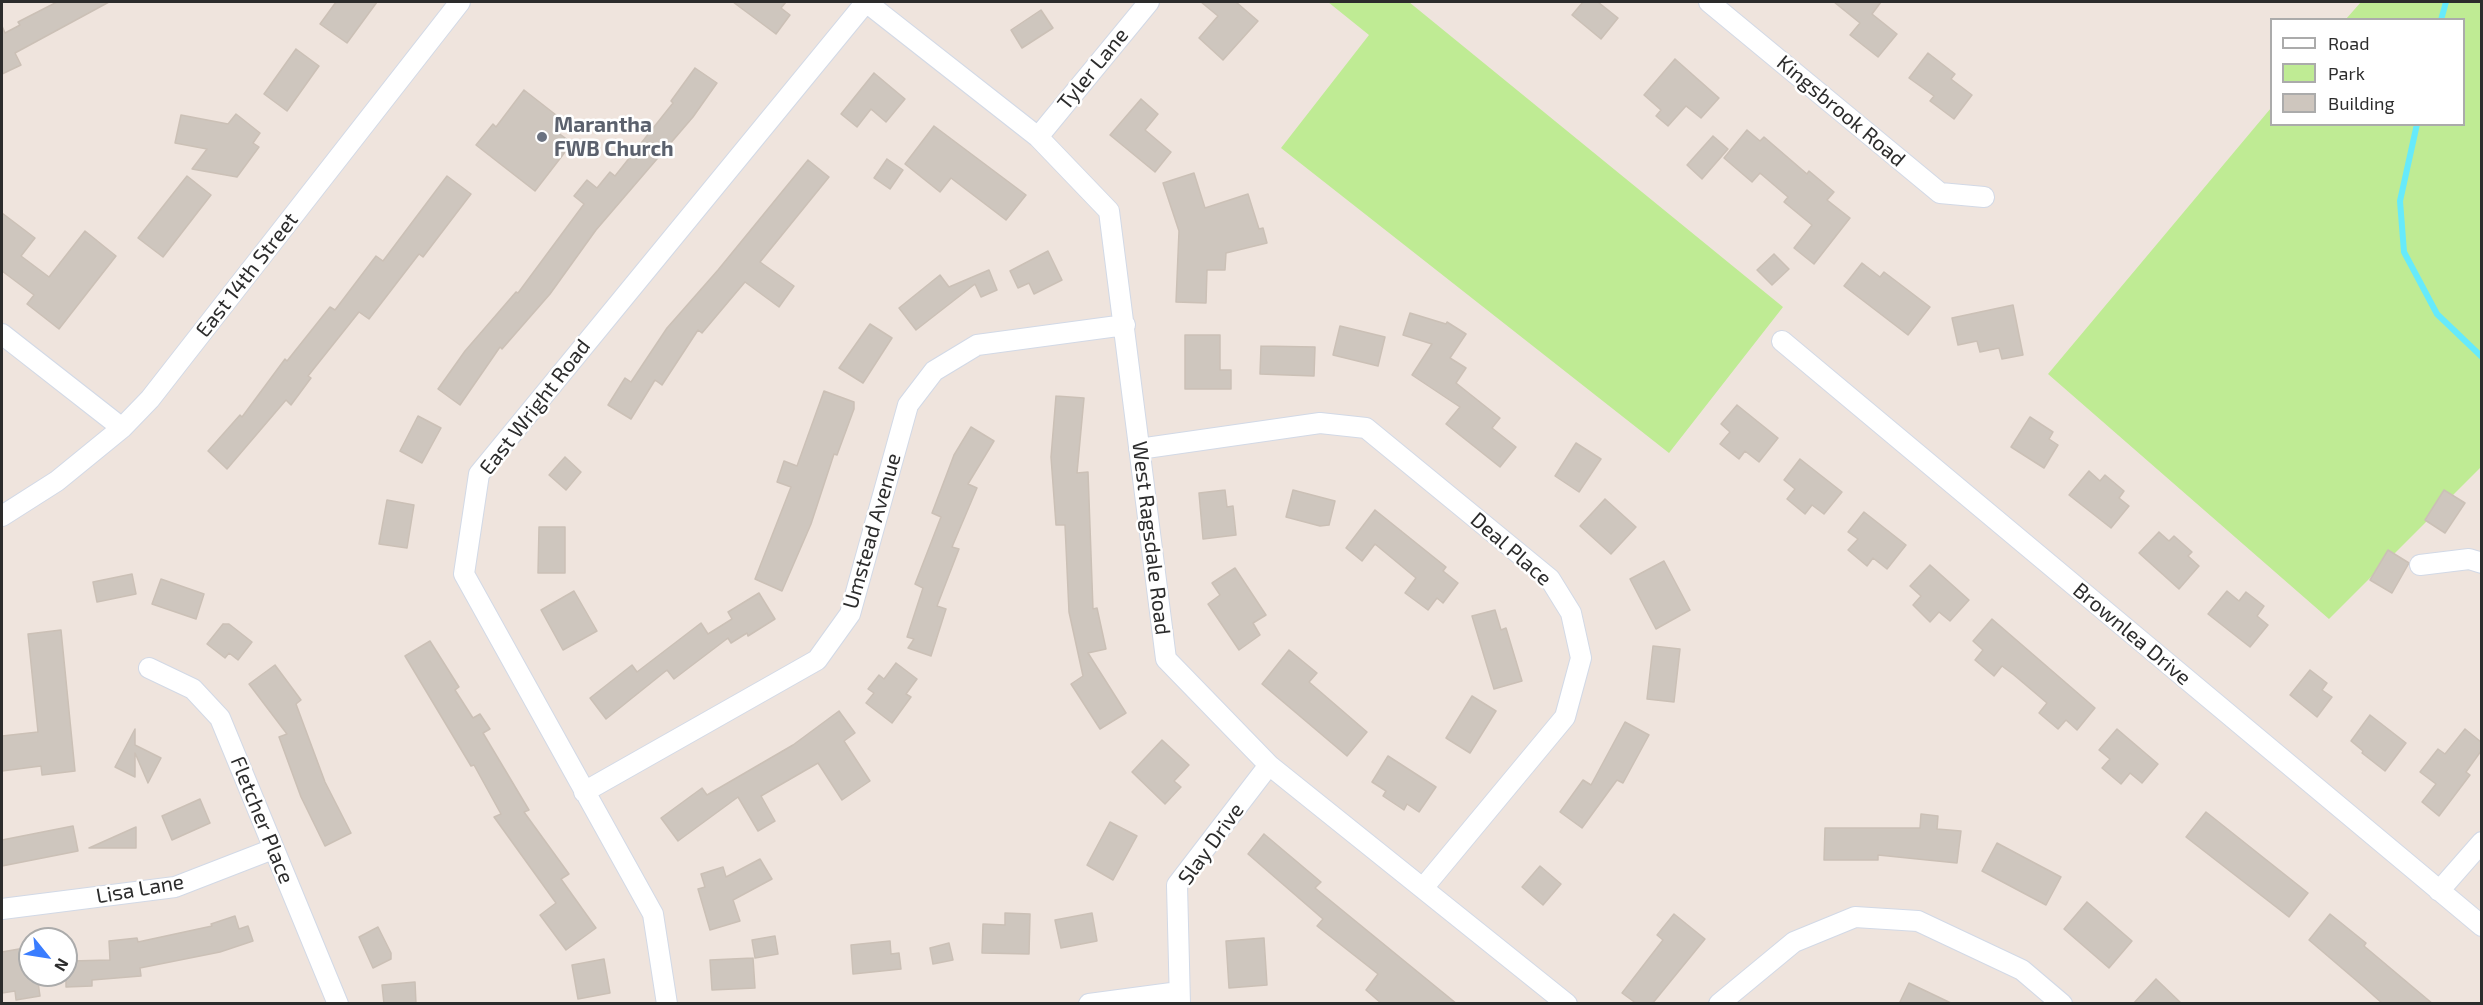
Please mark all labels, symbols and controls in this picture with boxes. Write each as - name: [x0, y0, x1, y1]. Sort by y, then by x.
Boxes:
- legend: [2270, 18, 2465, 126]
- street label: Tyler Lane: [1052, 23, 1134, 115]
- text: Road: [2328, 32, 2369, 54]
- street label: Kingsbrook Road: [1772, 50, 1910, 172]
- text: Park: [2328, 62, 2365, 84]
- text: Building: [2328, 92, 2395, 114]
- place label: Marantha FWB Church: [554, 112, 674, 162]
- marker: Marantha FWB Church: [535, 130, 549, 144]
- street label: East 14th Street: [191, 208, 303, 342]
- street label: East Wright Road: [474, 334, 596, 480]
- street label: West Ragsdale Road: [1127, 440, 1175, 636]
- street label: Umstead Avenue: [838, 450, 906, 612]
- street label: Deal Place: [1465, 507, 1557, 591]
- street label: Brownlea Drive: [2068, 577, 2196, 691]
- street label: Fletcher Place: [225, 753, 299, 887]
- street label: Slay Drive: [1173, 798, 1249, 890]
- street label: Lisa Lane: [94, 869, 186, 909]
- north arrow: [18, 927, 78, 987]
- text: N: [51, 955, 73, 975]

